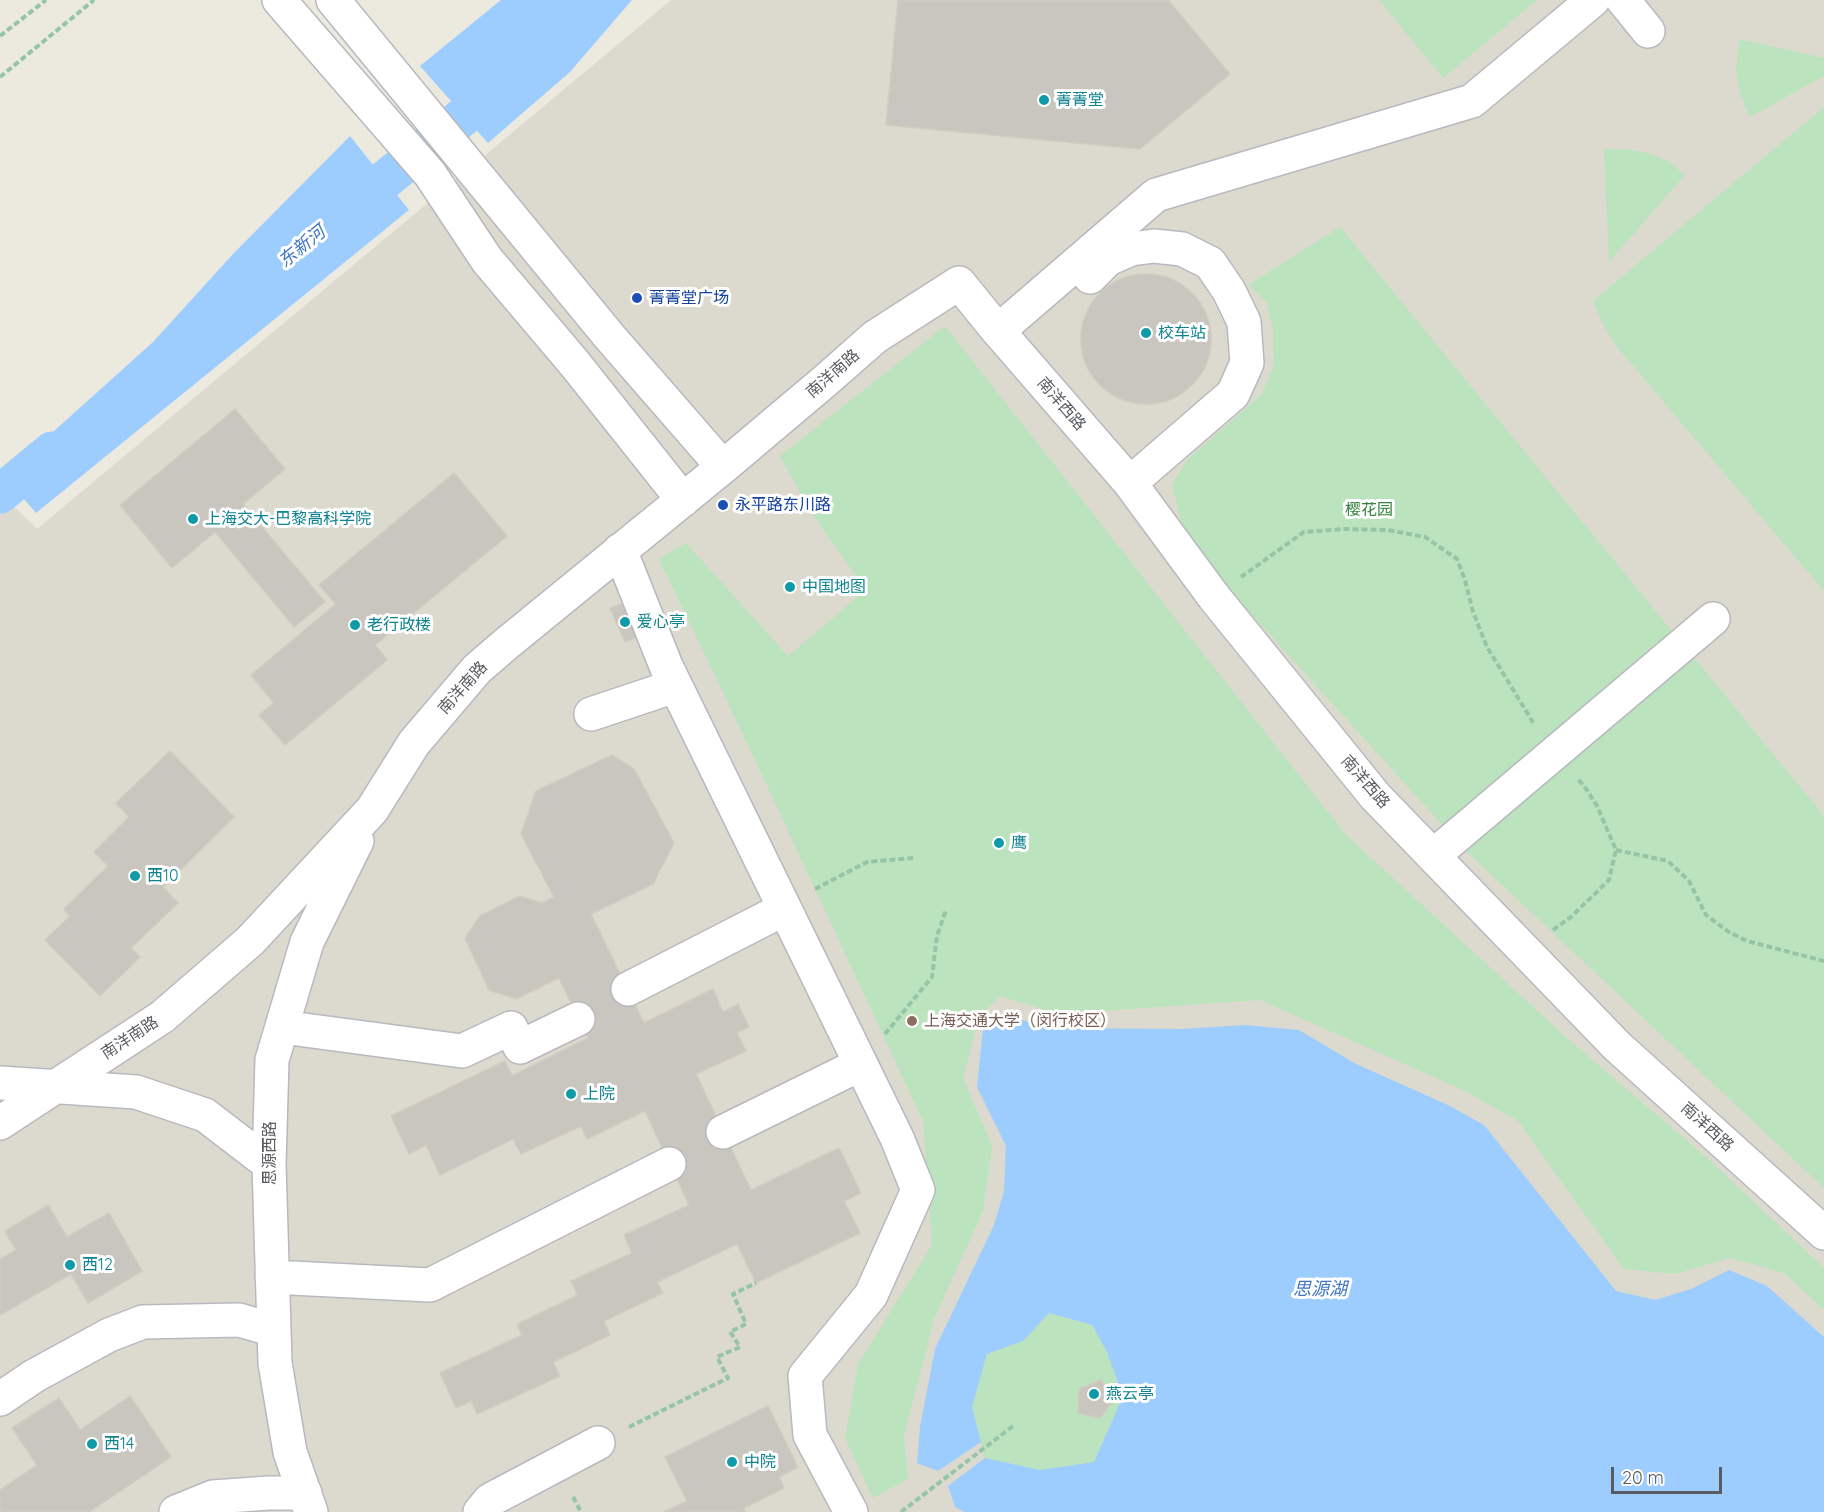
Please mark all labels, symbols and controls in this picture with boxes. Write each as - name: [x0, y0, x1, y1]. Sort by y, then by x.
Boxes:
- place label: 菁菁堂: [1056, 90, 1104, 110]
- marker: 菁菁堂: [1037, 93, 1051, 107]
- water label: 东新河: [274, 222, 330, 272]
- place label: 菁菁堂广场: [649, 288, 729, 308]
- marker: 菁菁堂广场: [630, 291, 644, 305]
- place label: 校车站: [1158, 323, 1206, 343]
- marker: 校车站: [1139, 326, 1153, 340]
- street label: 南洋南路: [803, 346, 863, 402]
- street label: 南洋西路: [1033, 374, 1089, 434]
- place label: 永平路东川路: [735, 495, 831, 515]
- marker: 永平路东川路: [716, 498, 730, 512]
- park label: 樱花园: [1345, 500, 1393, 520]
- place label: 上海交大-巴黎高科学院: [205, 509, 371, 529]
- marker: 上海交大-巴黎高科学院: [186, 512, 200, 526]
- place label: 中国地图: [802, 577, 866, 597]
- marker: 中国地图: [783, 580, 797, 594]
- place label: 爱心亭: [637, 612, 685, 632]
- place label: 老行政楼: [367, 615, 431, 635]
- marker: 爱心亭: [618, 615, 632, 629]
- marker: 老行政楼: [348, 618, 362, 632]
- street label: 南洋南路: [434, 658, 492, 718]
- street label: 南洋西路: [1337, 752, 1393, 812]
- place label: 鹰: [1011, 833, 1027, 853]
- marker: 鹰: [992, 836, 1006, 850]
- place label: 西10: [147, 866, 178, 886]
- marker: 西10: [128, 869, 142, 883]
- place label: 上海交通大学（闵行校区）: [924, 1011, 1116, 1031]
- street label: 南洋南路: [98, 1013, 162, 1063]
- marker: 上海交通大学（闵行校区）: [905, 1014, 919, 1028]
- place label: 上院: [583, 1084, 615, 1104]
- marker: 上院: [564, 1087, 578, 1101]
- street label: 南洋西路: [1677, 1098, 1737, 1156]
- street label: 思源西路: [260, 1121, 280, 1185]
- place label: 西12: [82, 1255, 113, 1275]
- marker: 西12: [63, 1258, 77, 1272]
- water label: 思源湖: [1293, 1279, 1347, 1301]
- place label: 燕云亭: [1106, 1384, 1154, 1404]
- marker: 燕云亭: [1087, 1387, 1101, 1401]
- place label: 西14: [104, 1434, 134, 1454]
- marker: 西14: [85, 1437, 99, 1451]
- place label: 中院: [744, 1452, 776, 1472]
- marker: 中院: [725, 1455, 739, 1469]
- scale bar: [1614, 1455, 1725, 1493]
- text: 20 m: [1622, 1466, 1664, 1489]

